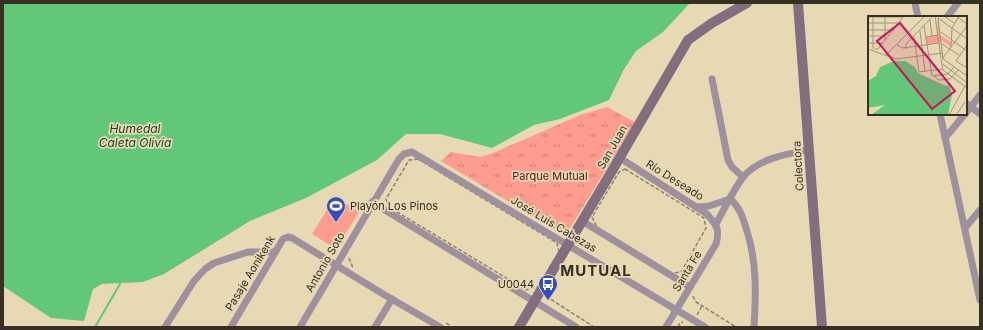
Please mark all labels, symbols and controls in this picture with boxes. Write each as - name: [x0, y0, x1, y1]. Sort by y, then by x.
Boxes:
- inset map: [868, 16, 967, 115]
- water label: Humedal Caleta Olivia: [99, 121, 171, 150]
- street label: San Juan: [594, 123, 630, 171]
- street label: Colectora: [789, 140, 807, 192]
- street label: Río Deseado: [643, 157, 707, 204]
- park label: Parque Mutual: [512, 169, 588, 183]
- street label: José Luis Cabezas: [509, 193, 600, 255]
- sports icon: Playón Los Pinos: [325, 195, 347, 223]
- place label: Playón Los Pinos: [350, 199, 438, 213]
- street label: Antonio Soto: [302, 229, 348, 294]
- street label: Pasaje Aonikenk: [222, 233, 278, 313]
- street label: Santa Fe: [669, 248, 705, 294]
- district label: MUTUAL: [560, 261, 632, 280]
- bus stop icon: U0044: [537, 273, 559, 301]
- place label: U0044: [498, 277, 534, 291]

